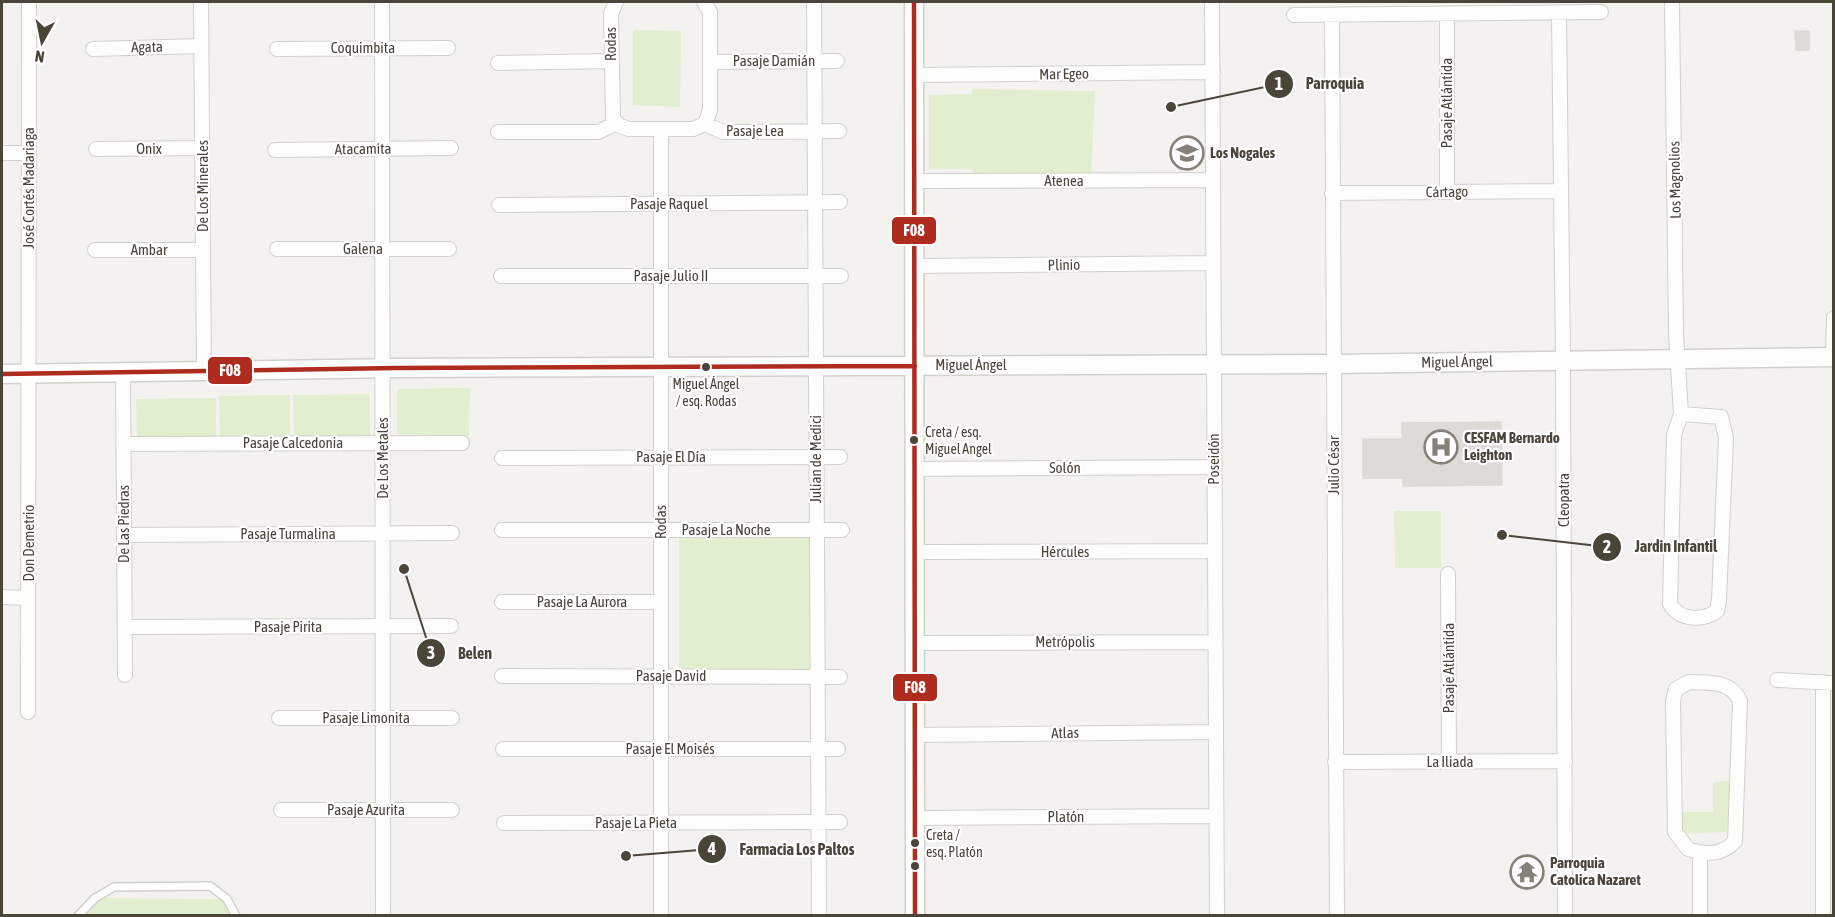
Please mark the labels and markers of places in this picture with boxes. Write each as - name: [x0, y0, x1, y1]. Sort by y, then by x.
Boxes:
- callout: Parroquia: [1264, 67, 1376, 101]
- school or university icon: Los Nogales: [1169, 135, 1205, 171]
- place label: Los Nogales: [1210, 144, 1276, 161]
- marker: Miguel Ángel / esq. Rodas: [700, 361, 712, 373]
- place label: Miguel Ángel / esq. Rodas: [673, 376, 740, 409]
- place label: Creta / esq. Miguel Angel: [925, 424, 992, 457]
- hospital icon: CESFAM Bernardo Leighton: [1423, 429, 1459, 465]
- place label: CESFAM Bernardo Leighton: [1464, 429, 1560, 463]
- marker: Creta / esq. Miguel Angel: [908, 434, 920, 446]
- callout: Jardin Infantil: [1592, 530, 1729, 564]
- callout: Belen: [416, 636, 504, 670]
- place label: Creta / esq. Platón: [926, 827, 983, 860]
- callout: Farmacia Los Paltos: [697, 832, 866, 866]
- marker: Creta / esq. Platón: [909, 837, 921, 849]
- temple icon: Parroquia Catolica Nazaret: [1509, 854, 1545, 890]
- place label: Parroquia Catolica Nazaret: [1550, 854, 1641, 888]
- unlabelled marker: [909, 860, 921, 872]

